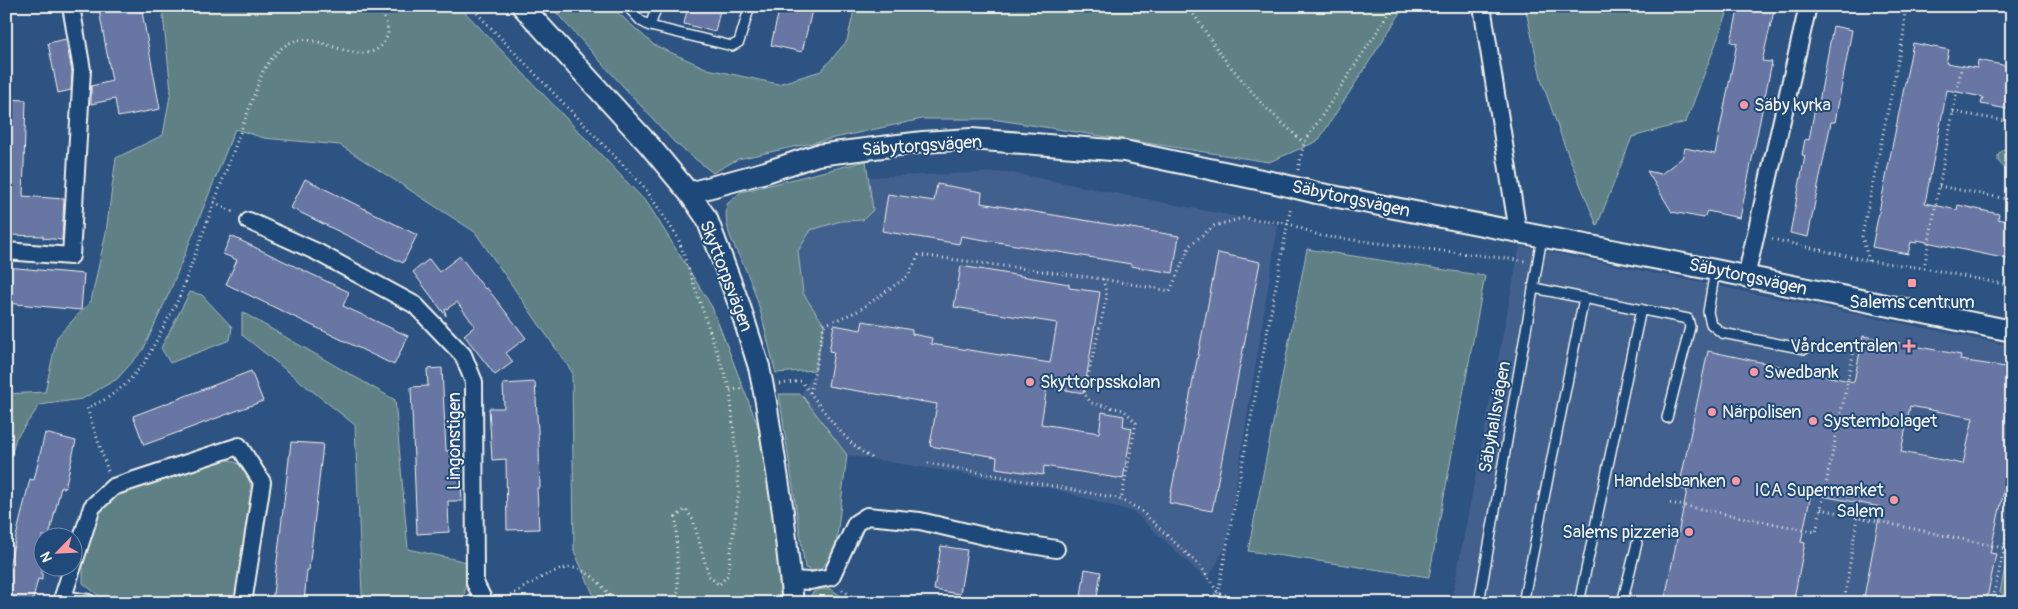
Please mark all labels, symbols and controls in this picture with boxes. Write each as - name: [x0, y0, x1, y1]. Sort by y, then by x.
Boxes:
- place label: Säby kyrka: [1754, 94, 1831, 117]
- marker: Säby kyrka: [1738, 99, 1750, 111]
- street label: Säbytorgsvägen: [861, 130, 983, 162]
- street label: Säbytorgsvägen: [1290, 175, 1412, 223]
- street label: Skyttorpsvägen: [694, 217, 758, 335]
- street label: Säbytorgsvägen: [1687, 253, 1809, 301]
- marker: Salems centrum: [1906, 277, 1918, 289]
- place label: Salems centrum: [1849, 291, 1975, 314]
- place label: Vårdcentralen: [1790, 335, 1898, 358]
- marker: Vårdcentralen: [1902, 339, 1916, 353]
- street label: Säbyhallsvägen: [1474, 359, 1516, 475]
- place label: Swedbank: [1764, 361, 1839, 384]
- marker: Swedbank: [1748, 366, 1760, 378]
- place label: Skyttorpsskolan: [1040, 371, 1160, 394]
- marker: Skyttorpsskolan: [1024, 376, 1036, 388]
- street label: Lingonstigen: [443, 392, 466, 490]
- place label: Närpolisen: [1722, 401, 1802, 424]
- marker: Närpolisen: [1706, 406, 1718, 418]
- place label: Systembolaget: [1823, 410, 1938, 433]
- marker: Systembolaget: [1807, 415, 1819, 427]
- place label: Handelsbanken: [1613, 470, 1726, 493]
- marker: Handelsbanken: [1730, 475, 1742, 487]
- place label: ICA Supermarket Salem: [1754, 479, 1885, 523]
- marker: ICA Supermarket Salem: [1888, 494, 1900, 506]
- place label: Salems pizzeria: [1562, 521, 1679, 544]
- north arrow: [32, 526, 82, 576]
- marker: Salems pizzeria: [1683, 526, 1695, 538]
- text: N: [37, 549, 56, 565]

